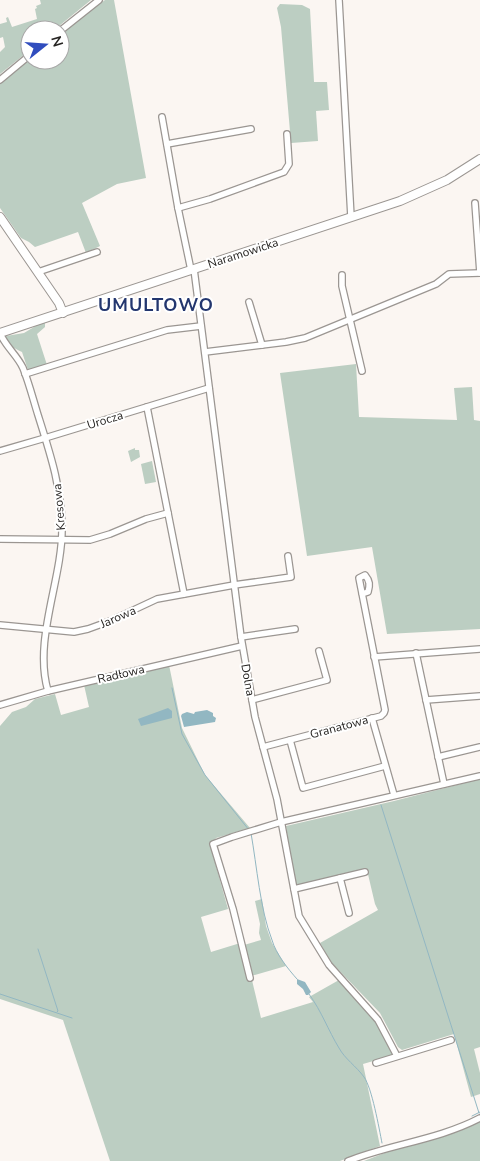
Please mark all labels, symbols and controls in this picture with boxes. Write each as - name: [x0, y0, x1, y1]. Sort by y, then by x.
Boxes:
- north arrow: [20, 20, 70, 70]
- text: N: [46, 34, 68, 49]
- street label: Naramowicka: [206, 234, 280, 272]
- district label: UMULTOWO: [98, 293, 214, 317]
- street label: Urocza: [85, 407, 125, 433]
- street label: Kresowa: [49, 483, 69, 531]
- street label: Jarowa: [97, 602, 138, 632]
- street label: Radłowa: [96, 661, 146, 687]
- street label: Dolna: [237, 663, 259, 697]
- street label: Granatowa: [308, 712, 370, 742]

